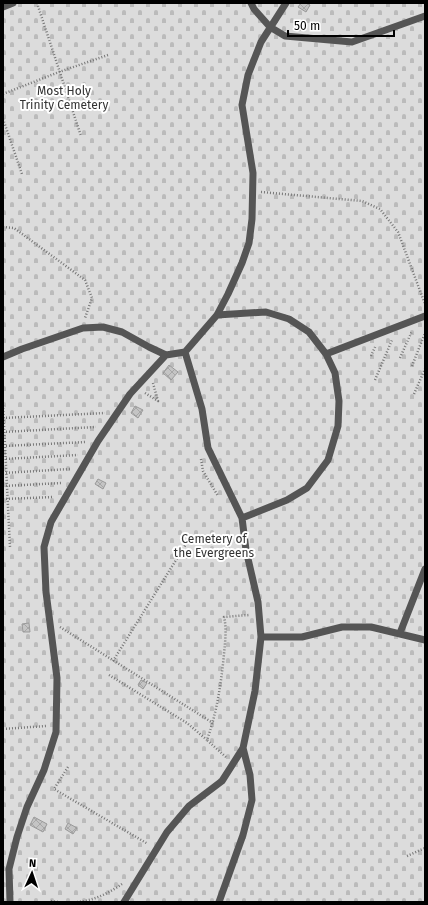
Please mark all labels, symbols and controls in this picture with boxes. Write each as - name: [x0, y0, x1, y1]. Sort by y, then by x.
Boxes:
- scale bar: [288, 12, 394, 38]
- text: 50 m: [294, 19, 320, 33]
- park label: Most Holy Trinity Cemetery: [20, 84, 108, 112]
- park label: Cemetery of the Evergreens: [174, 532, 255, 560]
- north arrow: [12, 853, 52, 893]
- text: N: [29, 857, 36, 870]

